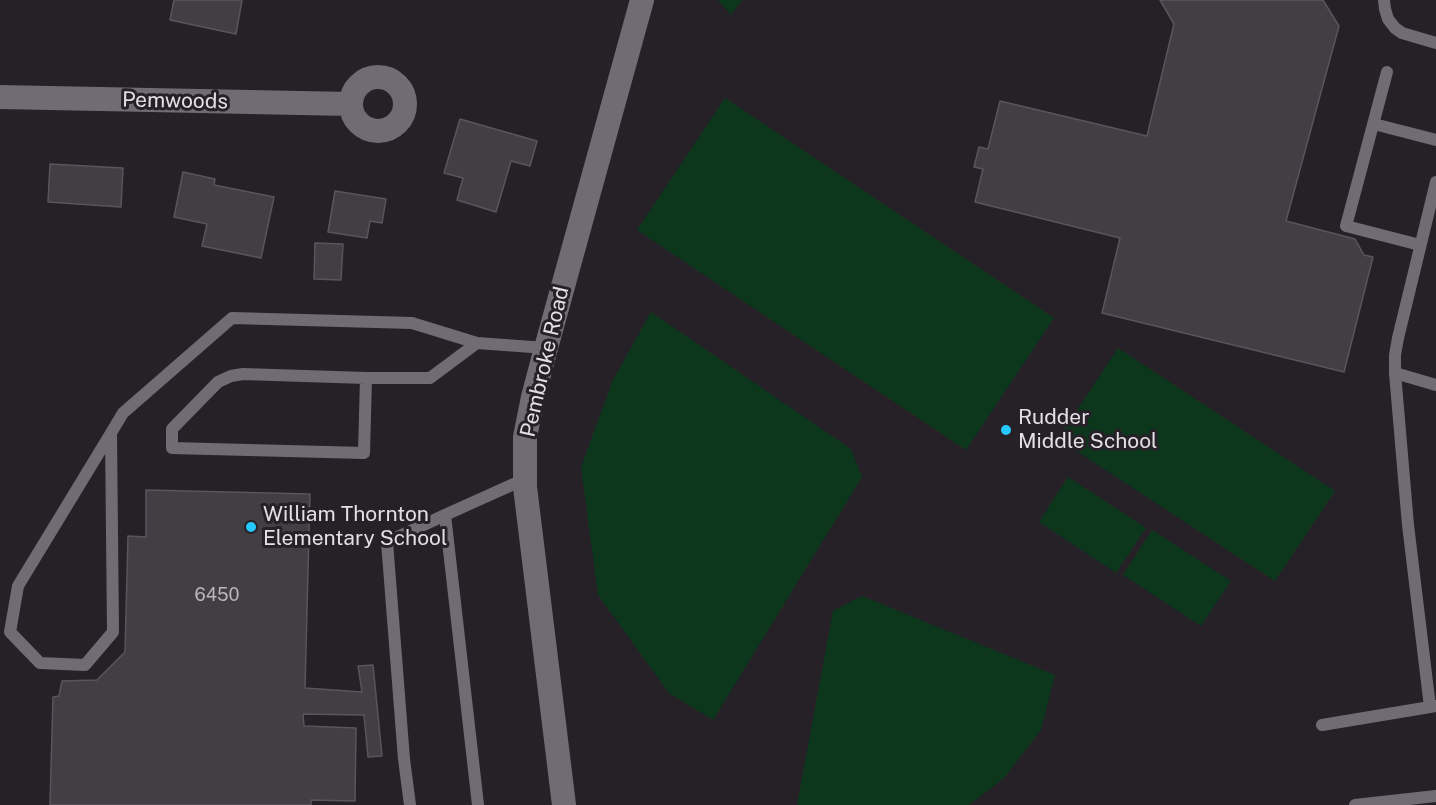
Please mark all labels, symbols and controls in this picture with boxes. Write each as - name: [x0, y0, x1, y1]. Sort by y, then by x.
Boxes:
- street label: Pemwoods: [122, 87, 228, 115]
- street label: Pembroke Road: [515, 284, 575, 440]
- place label: Rudder Middle School: [1018, 405, 1157, 455]
- marker: Rudder Middle School: [999, 423, 1013, 437]
- place label: William Thornton Elementary School: [263, 502, 447, 552]
- marker: William Thornton Elementary School: [244, 520, 258, 534]
- house number: 6450: [195, 584, 239, 606]

